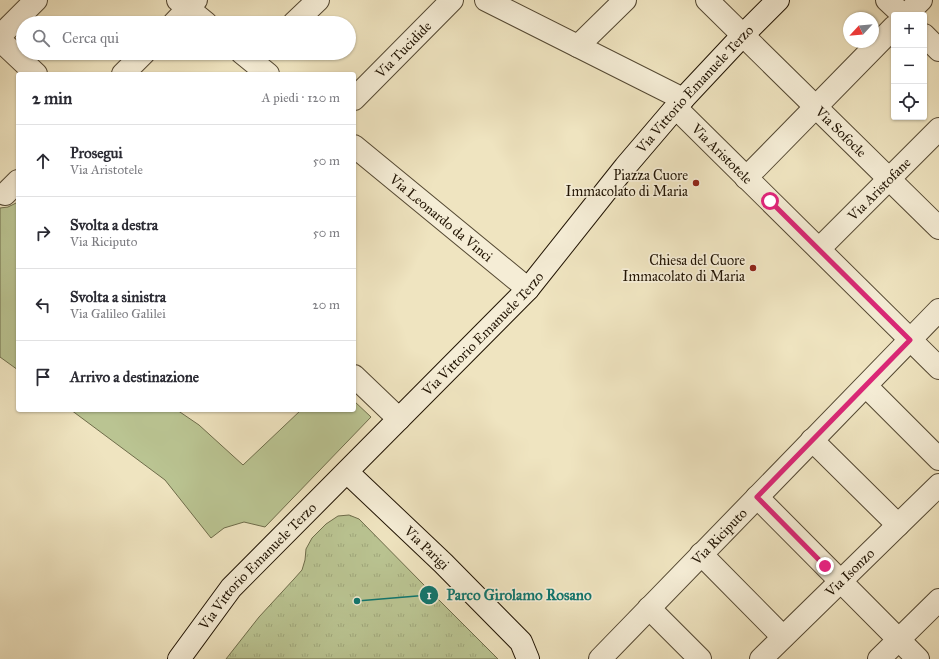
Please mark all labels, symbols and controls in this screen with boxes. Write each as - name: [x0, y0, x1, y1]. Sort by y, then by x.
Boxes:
- north arrow: [843, 12, 879, 48]
- map controls: [891, 12, 927, 120]
- button: +: [891, 12, 927, 48]
- search box: [16, 16, 356, 60]
- street label: Via Tucidide: [371, 18, 435, 82]
- street label: Via Vittorio Emanuele Terzo: [632, 22, 757, 157]
- icon: search: [30, 27, 52, 49]
- text: Cerca qui: [62, 29, 119, 47]
- button: −: [891, 48, 927, 84]
- button: locate: [891, 84, 927, 120]
- text: 2 min: [32, 88, 72, 109]
- text: A piedi · 120 m: [262, 90, 340, 106]
- street label: Via Sofocle: [811, 103, 870, 161]
- street label: Via Aristotele: [687, 120, 756, 188]
- text: Prosegui: [70, 144, 123, 162]
- icon: ahead: [32, 150, 54, 172]
- text: 50 m: [313, 153, 340, 169]
- street label: Via Aristofane: [844, 154, 915, 225]
- text: Via Aristotele: [70, 162, 143, 178]
- place label: Piazza Cuore Immacolato di Maria: [565, 167, 688, 200]
- street label: Via Leonardo da Vinci: [385, 170, 496, 266]
- marker: Piazza Cuore Immacolato di Maria: [691, 178, 701, 188]
- route start: [761, 192, 779, 210]
- text: Svolta a destra: [70, 216, 158, 234]
- icon: right: [32, 222, 54, 244]
- text: 50 m: [313, 225, 340, 241]
- text: Via Riciputo: [70, 234, 137, 250]
- place label: Chiesa del Cuore Immacolato di Maria: [622, 252, 745, 285]
- marker: Chiesa del Cuore Immacolato di Maria: [748, 263, 758, 273]
- street label: Via Vittorio Emanuele Terzo: [418, 268, 547, 400]
- text: Svolta a sinistra: [70, 288, 166, 306]
- icon: left: [32, 294, 54, 316]
- text: 20 m: [312, 297, 340, 313]
- text: Via Galileo Galilei: [70, 306, 166, 322]
- icon: arrive: [32, 366, 54, 388]
- text: Arrivo a destinazione: [70, 368, 199, 386]
- street label: Via Vittorio Emanuele Terzo: [195, 499, 320, 634]
- street label: Via Riciputo: [687, 505, 751, 569]
- street label: Via Parigi: [400, 522, 453, 573]
- street label: Via Isonzo: [821, 545, 878, 601]
- route end: [816, 557, 834, 575]
- callout: Parco Girolamo Rosano: [419, 582, 600, 609]
- text: Parco Girolamo Rosano: [446, 586, 592, 604]
- text: 1: [427, 588, 432, 602]

